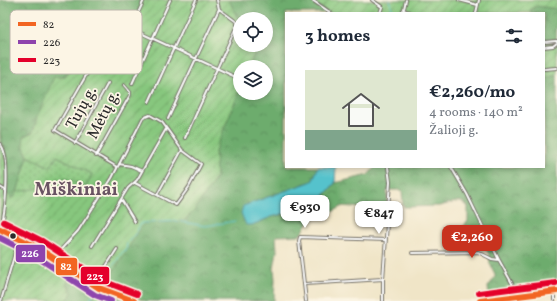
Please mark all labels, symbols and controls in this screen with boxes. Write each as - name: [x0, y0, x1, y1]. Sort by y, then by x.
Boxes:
- legend: [10, 10, 142, 74]
- map controls: [233, 12, 273, 100]
- button: locate: [233, 12, 273, 52]
- text: 82: [43, 18, 55, 33]
- text: 3 homes: [305, 25, 370, 48]
- icon: filters: [503, 25, 525, 47]
- text: 226: [43, 36, 61, 51]
- text: 223: [43, 54, 60, 69]
- button: layers: [233, 60, 273, 100]
- text: €2,260/mo: [429, 81, 515, 104]
- street label: Tujų g.: [61, 82, 103, 134]
- icon: home: [337, 86, 385, 134]
- street label: Mėtų g.: [82, 87, 126, 143]
- text: 4 rooms · 140 m²: [429, 104, 523, 122]
- text: Žalioji g.: [429, 122, 478, 140]
- district label: Miškiniai: [34, 178, 118, 203]
- pin: €930: [281, 195, 329, 229]
- text: €930: [289, 199, 321, 217]
- pin: €847: [355, 201, 403, 235]
- text: €847: [364, 205, 394, 223]
- pin: €2,260: [439, 225, 505, 259]
- text: €2,260: [451, 229, 493, 247]
- unlabelled marker: [8, 231, 18, 241]
- line badge: 226: [15, 244, 46, 263]
- text: 226: [21, 247, 39, 262]
- line badge: 82: [55, 257, 78, 276]
- text: 82: [60, 260, 72, 275]
- line badge: 223: [80, 266, 110, 285]
- text: 223: [87, 270, 104, 285]

